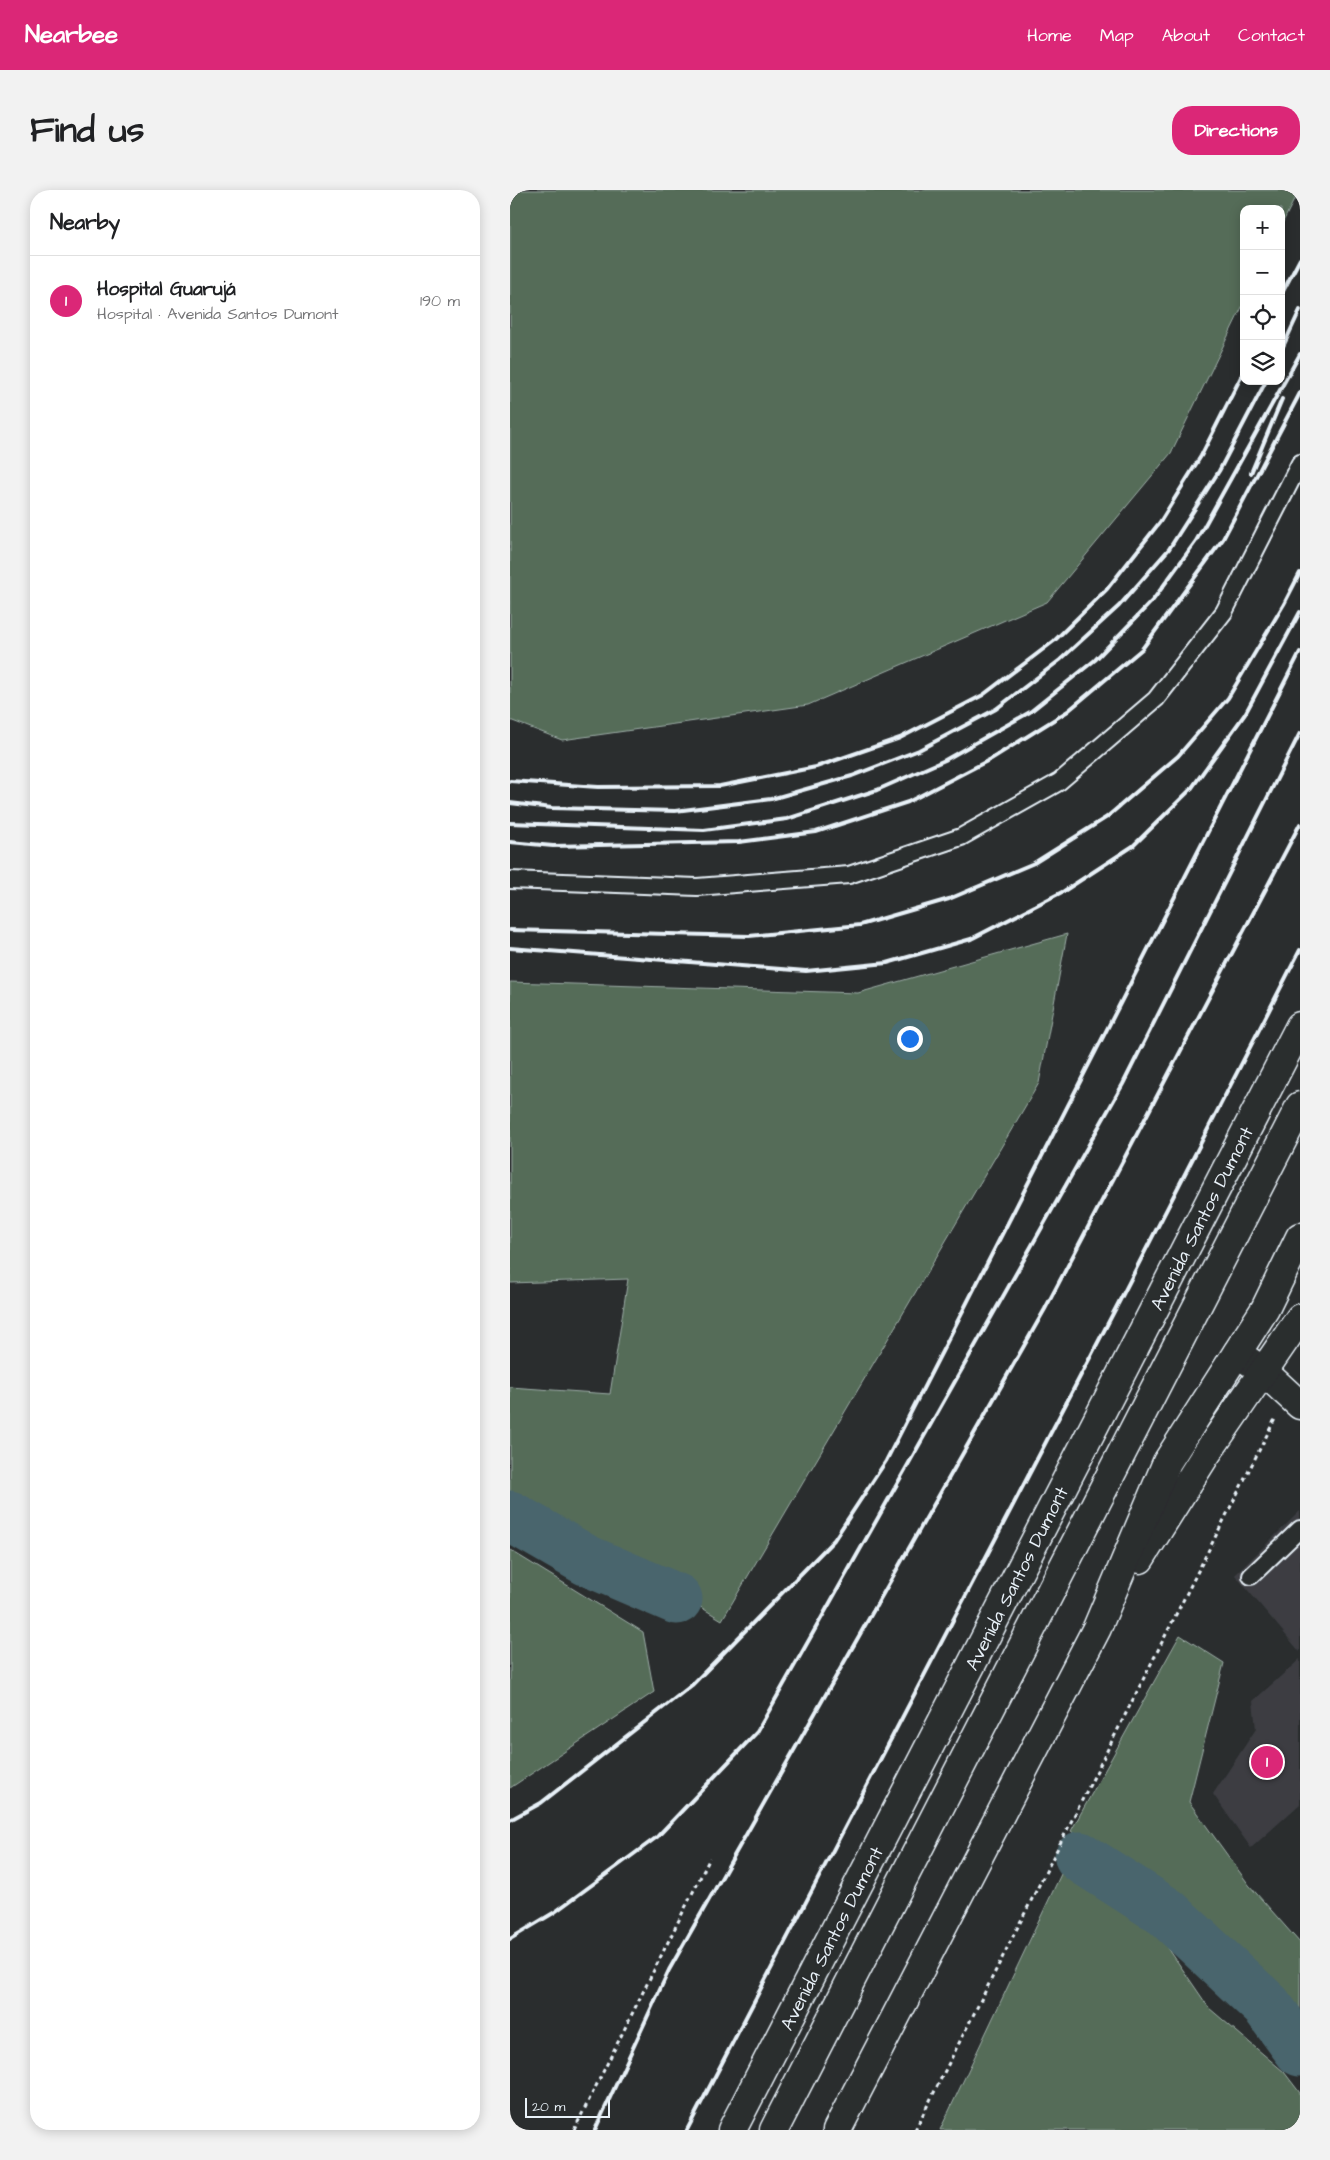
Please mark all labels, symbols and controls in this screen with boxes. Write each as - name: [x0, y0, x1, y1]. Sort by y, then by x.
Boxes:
- text: Nearbee: [25, 18, 118, 52]
- text: Home: [1027, 23, 1072, 48]
- text: Map: [1100, 23, 1134, 48]
- text: About: [1162, 23, 1210, 48]
- text: Contact: [1238, 23, 1305, 48]
- text: Find us: [30, 106, 144, 155]
- button: Directions: [1172, 106, 1300, 155]
- map controls: [1240, 205, 1285, 385]
- button: +: [1240, 205, 1285, 250]
- text: Nearby: [50, 208, 120, 237]
- button: −: [1240, 250, 1285, 295]
- text: Hospital Guarujá: [97, 276, 236, 303]
- text: 1: [65, 290, 67, 312]
- text: 190 m: [420, 290, 460, 312]
- button: locate: [1240, 295, 1285, 340]
- text: Hospital · Avenida Santos Dumont: [97, 303, 338, 325]
- button: layers: [1240, 340, 1285, 385]
- your location: [897, 1026, 923, 1052]
- street label: Avenida Santos Dumont: [1144, 1122, 1261, 1315]
- street label: Avenida Santos Dumont: [959, 1482, 1076, 1675]
- pin: 1: [1251, 1743, 1283, 1781]
- street label: Avenida Santos Dumont: [774, 1842, 891, 2035]
- scale bar: [525, 2095, 610, 2118]
- text: 20 m: [532, 2097, 565, 2117]

